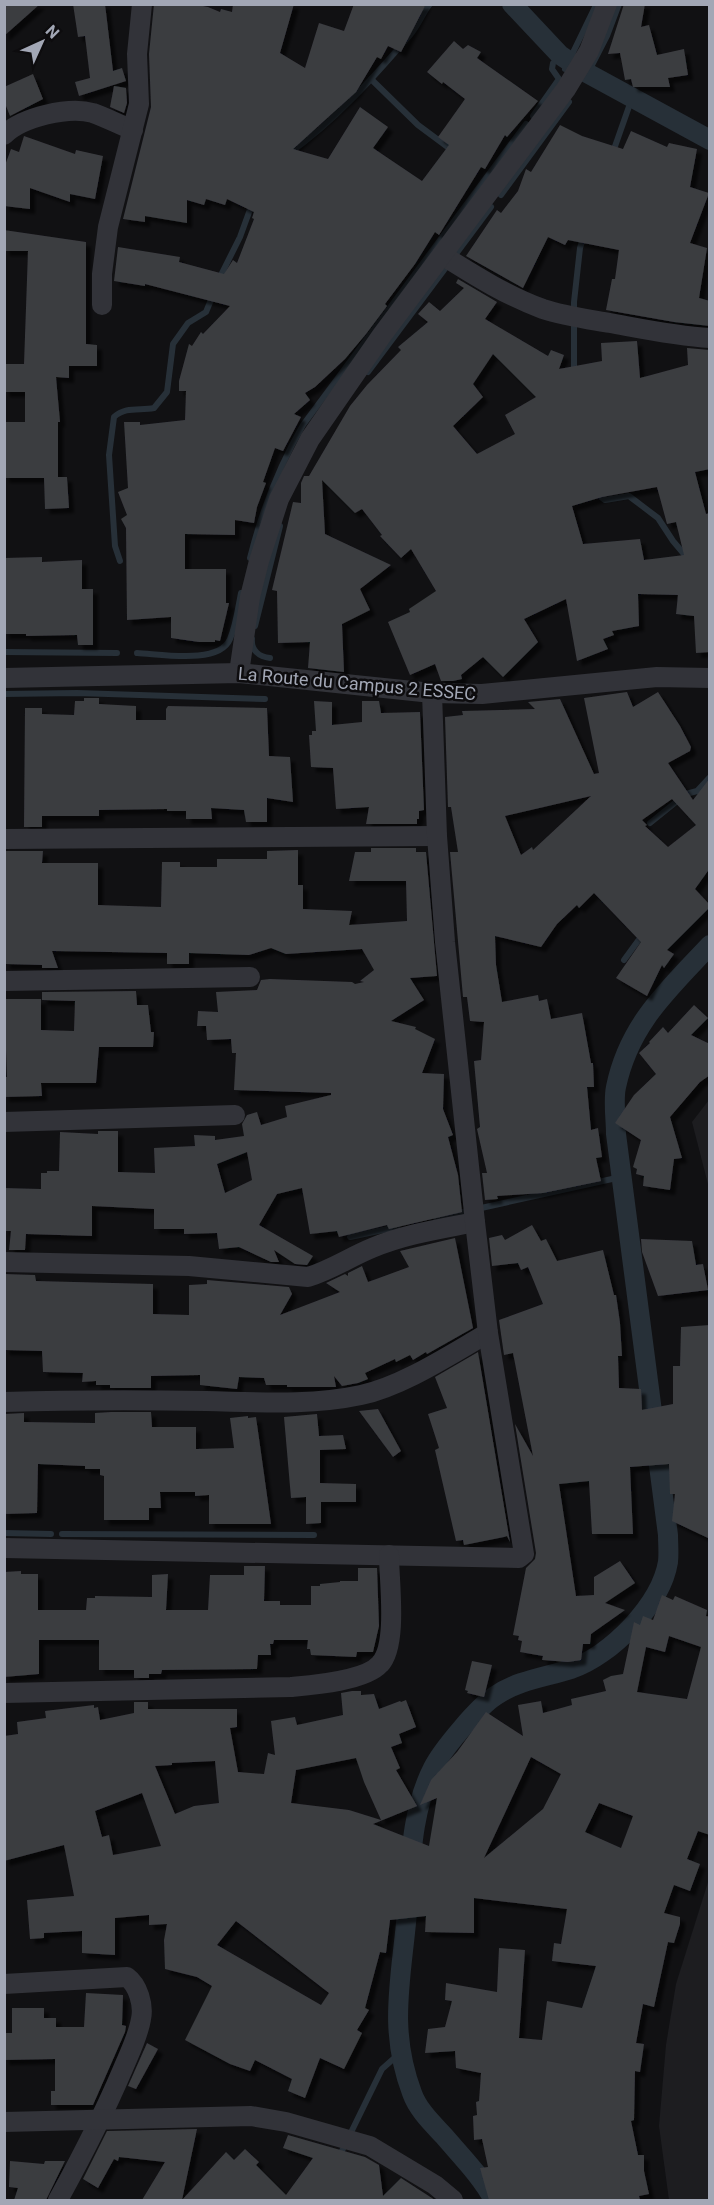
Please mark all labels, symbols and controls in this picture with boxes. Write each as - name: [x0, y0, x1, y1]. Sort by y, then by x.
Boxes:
- north arrow: [12, 12, 72, 72]
- text: N: [42, 21, 63, 42]
- street label: La Route du Campus 2 ESSEC: [237, 663, 477, 704]

